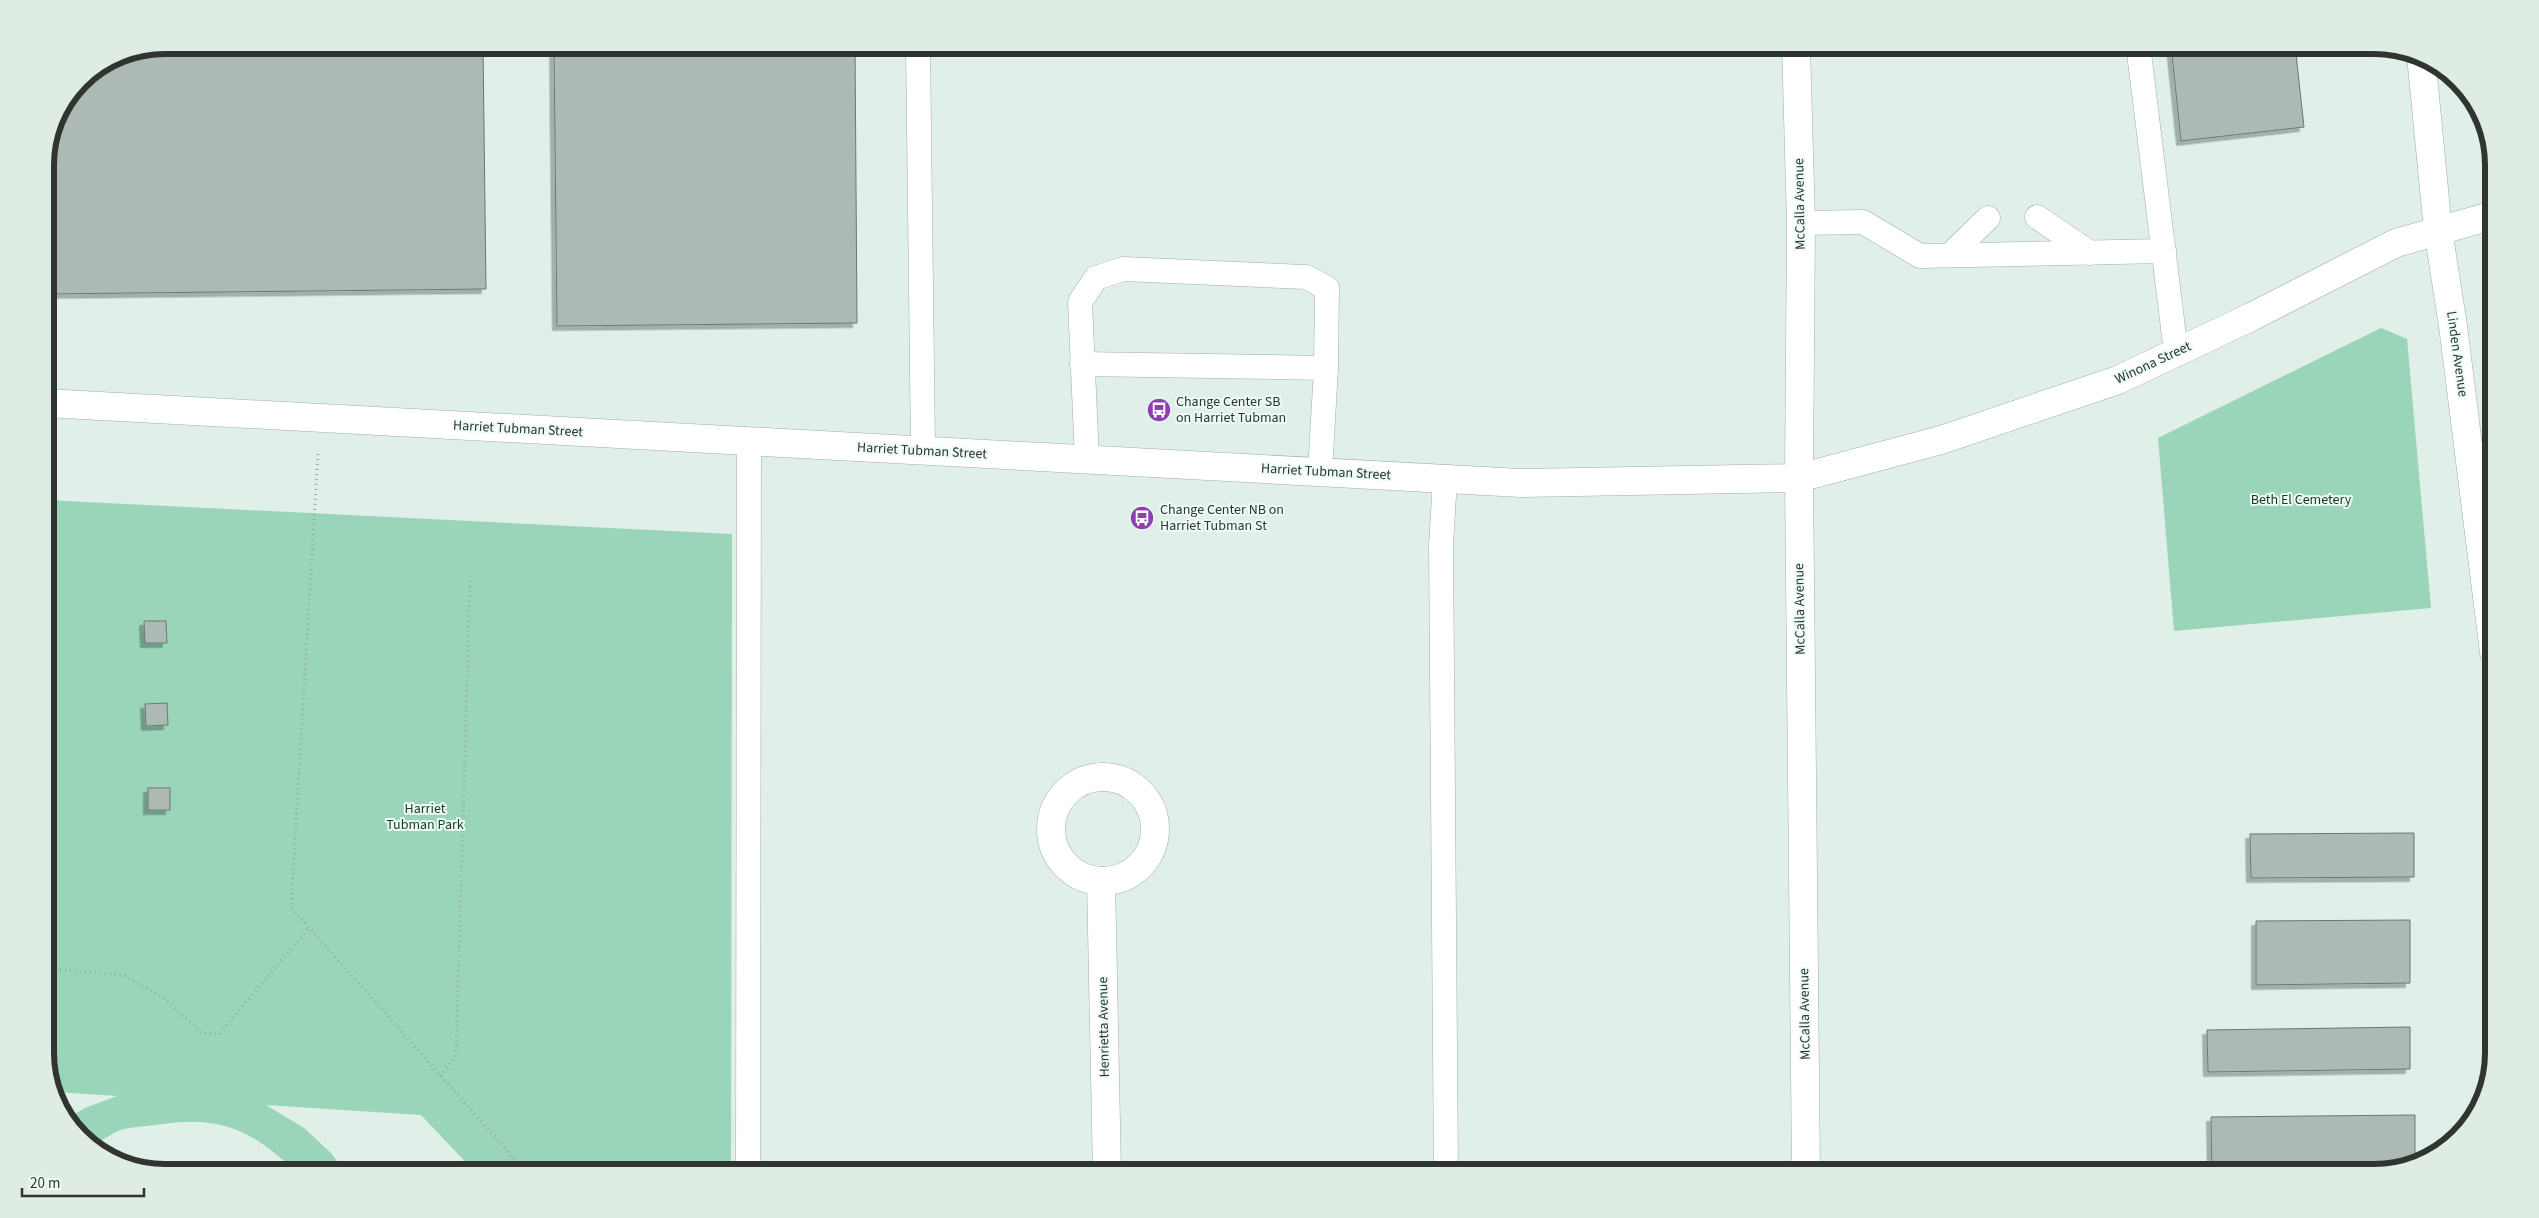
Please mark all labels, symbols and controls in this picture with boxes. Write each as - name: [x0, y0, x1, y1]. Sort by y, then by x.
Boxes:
- street label: McCalla Avenue: [1789, 158, 1811, 250]
- street label: Linden Avenue: [2441, 310, 2473, 398]
- street label: Winona Street: [2111, 336, 2195, 389]
- place label: Change Center SB on Harriet Tubman: [1176, 392, 1286, 428]
- bus stop icon: Change Center SB on Harriet Tubman: [1146, 397, 1172, 423]
- street label: Harriet Tubman Street: [453, 416, 584, 442]
- street label: Harriet Tubman Street: [857, 438, 988, 464]
- street label: Harriet Tubman Street: [1261, 459, 1392, 485]
- park label: Beth El Cemetery: [2251, 490, 2352, 510]
- place label: Change Center NB on Harriet Tubman St: [1160, 500, 1284, 536]
- bus stop icon: Change Center NB on Harriet Tubman St: [1129, 505, 1155, 531]
- street label: McCalla Avenue: [1789, 563, 1811, 655]
- park label: Harriet Tubman Park: [386, 799, 464, 835]
- street label: McCalla Avenue: [1794, 968, 1816, 1060]
- street label: Henrietta Avenue: [1093, 976, 1115, 1078]
- scale bar: [22, 1166, 145, 1198]
- text: 20 m: [30, 1173, 60, 1194]

